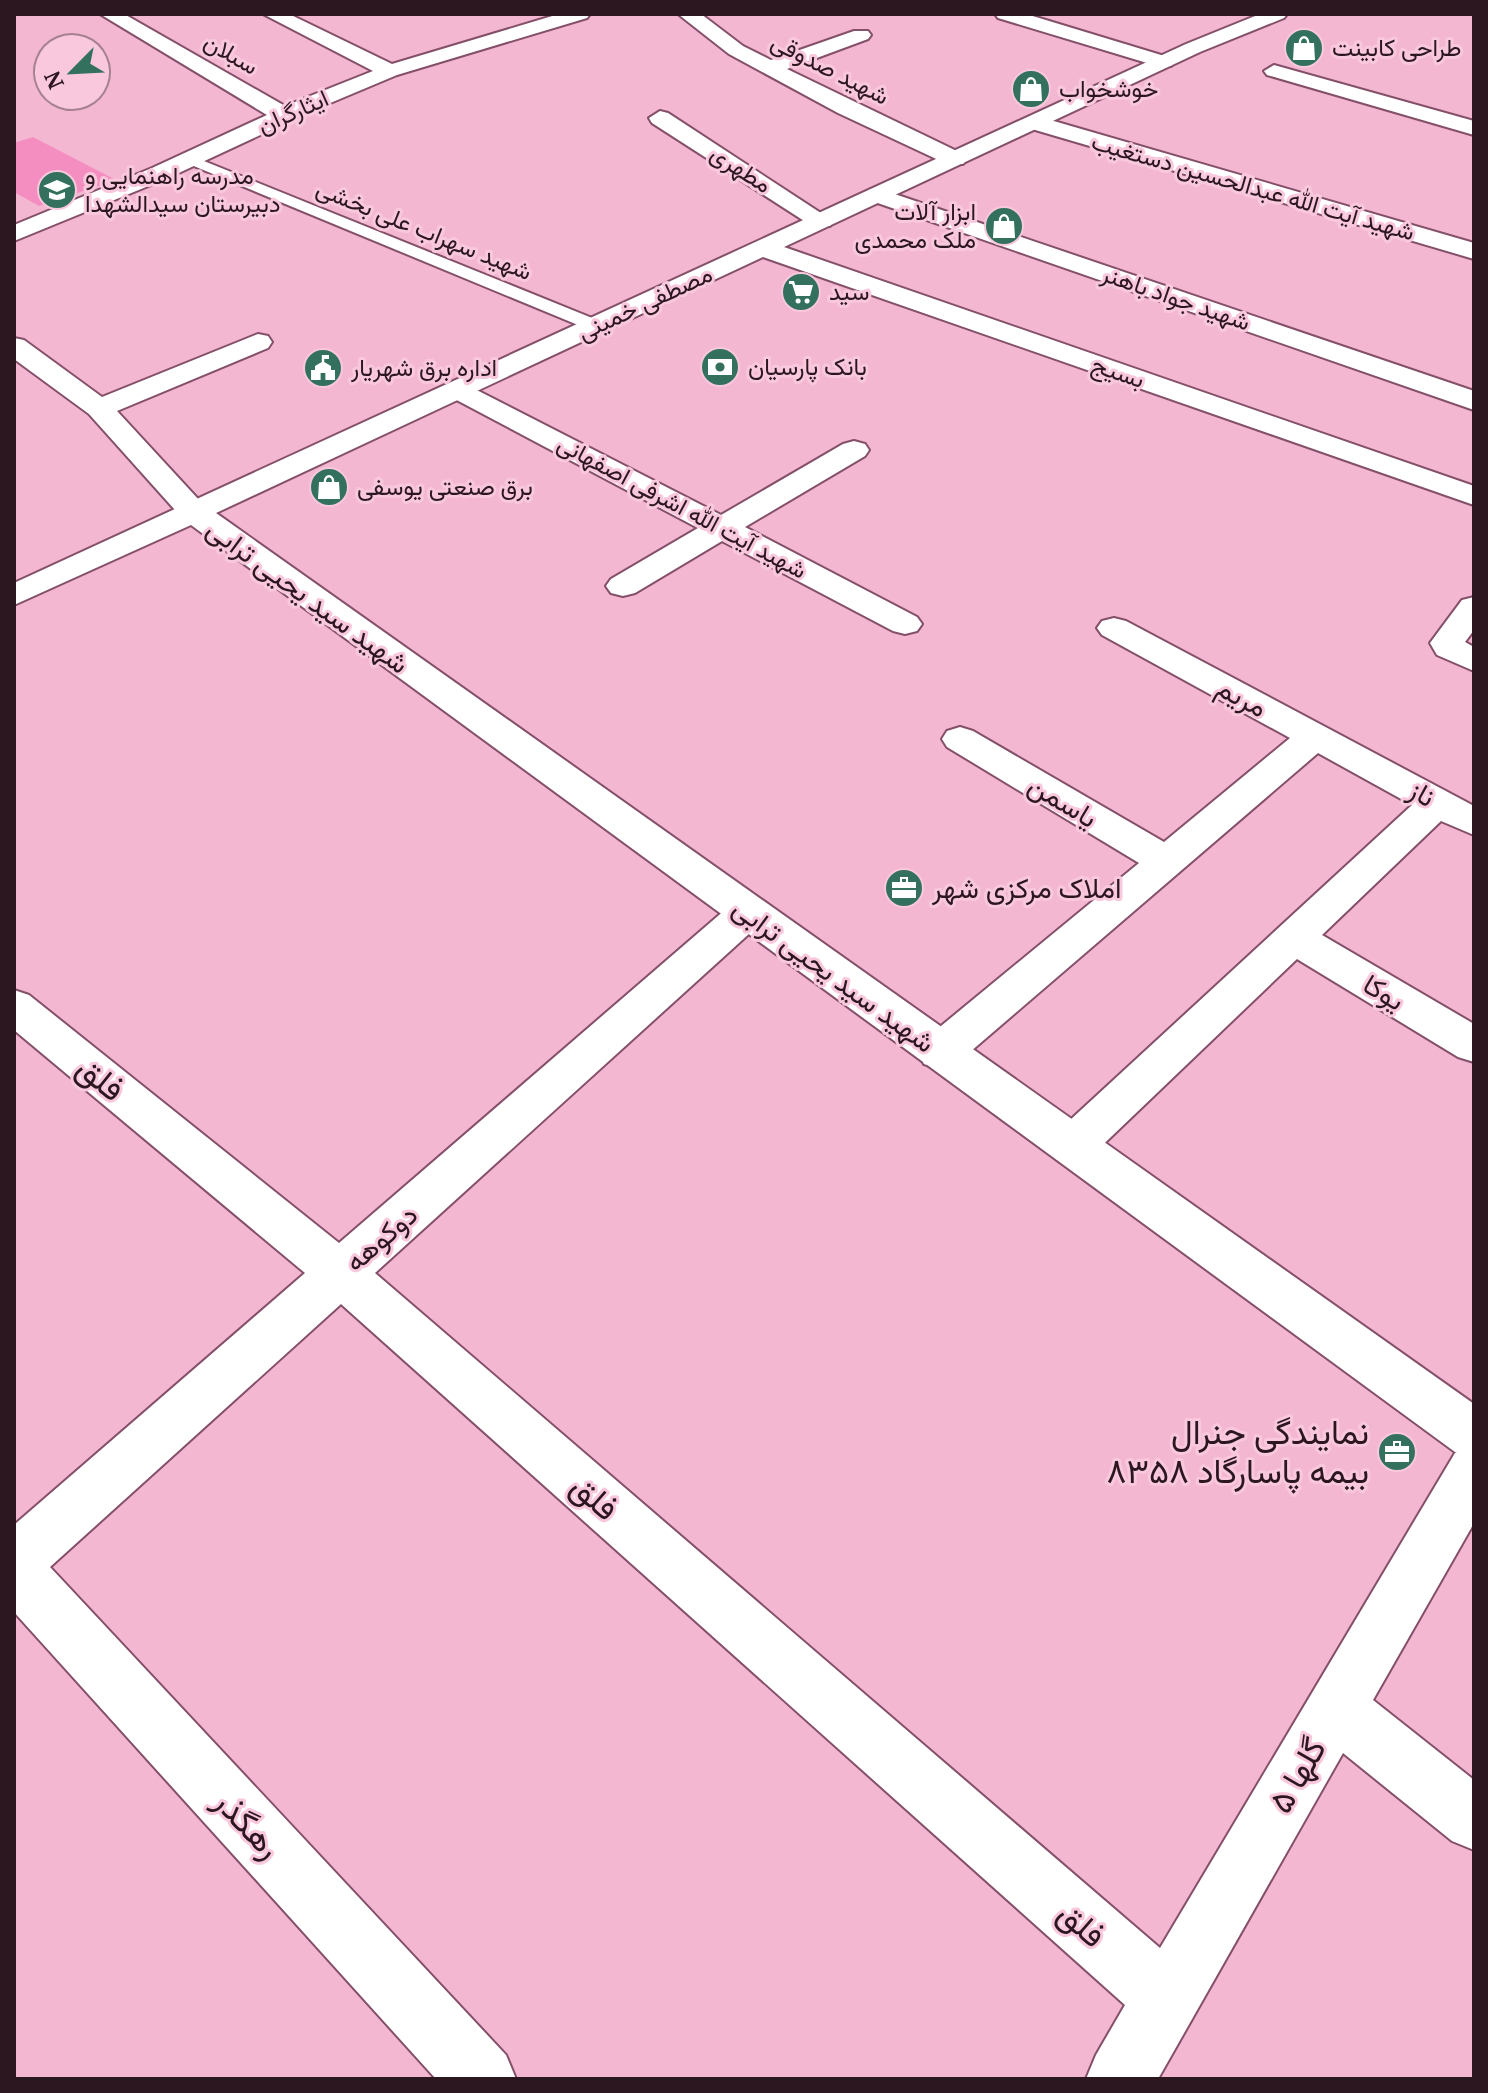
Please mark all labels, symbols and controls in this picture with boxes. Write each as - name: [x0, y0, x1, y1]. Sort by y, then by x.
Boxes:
- street label: سبلان: [198, 25, 265, 81]
- street label: شهید صدوقی: [766, 25, 895, 111]
- shop icon: طراحی کابینت: [1283, 27, 1325, 69]
- place label: طراحی کابینت: [1332, 31, 1461, 63]
- north arrow: [32, 32, 112, 112]
- text: N: [37, 67, 70, 94]
- shop icon: خوشخواب: [1010, 68, 1052, 110]
- place label: خوشخواب: [1059, 72, 1158, 104]
- street label: ایثارگران: [252, 81, 333, 141]
- street label: شهید آیت الله عبدالحسین دستغیب: [1088, 125, 1418, 248]
- street label: مطهری: [705, 136, 778, 200]
- place label: مدرسه راهنمایی و دبیرستان سیدالشهدا: [85, 159, 280, 219]
- school or university icon: مدرسه راهنمایی و دبیرستان سیدالشهدا: [36, 169, 78, 211]
- street label: شهید سهراب علی بخشی: [312, 171, 537, 287]
- place label: ابزار آلات ملک محمدی: [855, 195, 976, 255]
- shop icon: ابزار آلات ملک محمدی: [983, 205, 1025, 247]
- street label: شهید جواد باهنر: [1097, 256, 1255, 337]
- street label: مصطفی خمینی: [572, 257, 717, 347]
- supermarket icon: سید: [780, 271, 822, 313]
- place label: سید: [829, 275, 869, 307]
- bank icon: بانک پارسیان: [699, 346, 741, 388]
- public building icon: اداره برق شهریار: [302, 347, 344, 389]
- street label: بسیج: [1087, 347, 1149, 397]
- place label: بانک پارسیان: [748, 350, 867, 383]
- place label: اداره برق شهریار: [350, 351, 497, 383]
- street label: شهید آیت الله اشرفی اصفهانی: [552, 427, 813, 586]
- shop icon: برق صنعتی یوسفی: [308, 466, 350, 508]
- place label: برق صنعتی یوسفی: [357, 470, 533, 502]
- street label: شهید سید یحیی ترابی: [200, 510, 417, 682]
- street label: مریم: [1210, 668, 1274, 726]
- street label: یاسمن: [1022, 766, 1105, 836]
- street label: ناز: [1402, 770, 1442, 815]
- office icon: املاک مرکزی شهر: [883, 867, 925, 909]
- place label: املاک مرکزی شهر: [931, 869, 1121, 906]
- street label: شهید سید یحیی ترابی: [726, 889, 943, 1061]
- street label: یوکا: [1357, 965, 1412, 1018]
- street label: فلق: [68, 1044, 135, 1111]
- street label: دوکوهه: [337, 1196, 425, 1279]
- place label: نمایندگی جنرال بیمه پاسارگاد ۸۳۵۸: [1107, 1409, 1369, 1494]
- office icon: نمایندگی جنرال بیمه پاسارگاد ۸۳۵۸: [1376, 1431, 1418, 1473]
- street label: فلق: [562, 1463, 629, 1530]
- street label: گلها ۵: [1257, 1729, 1336, 1821]
- street label: رهگذر: [204, 1778, 292, 1868]
- street label: فلق: [1049, 1890, 1116, 1957]

